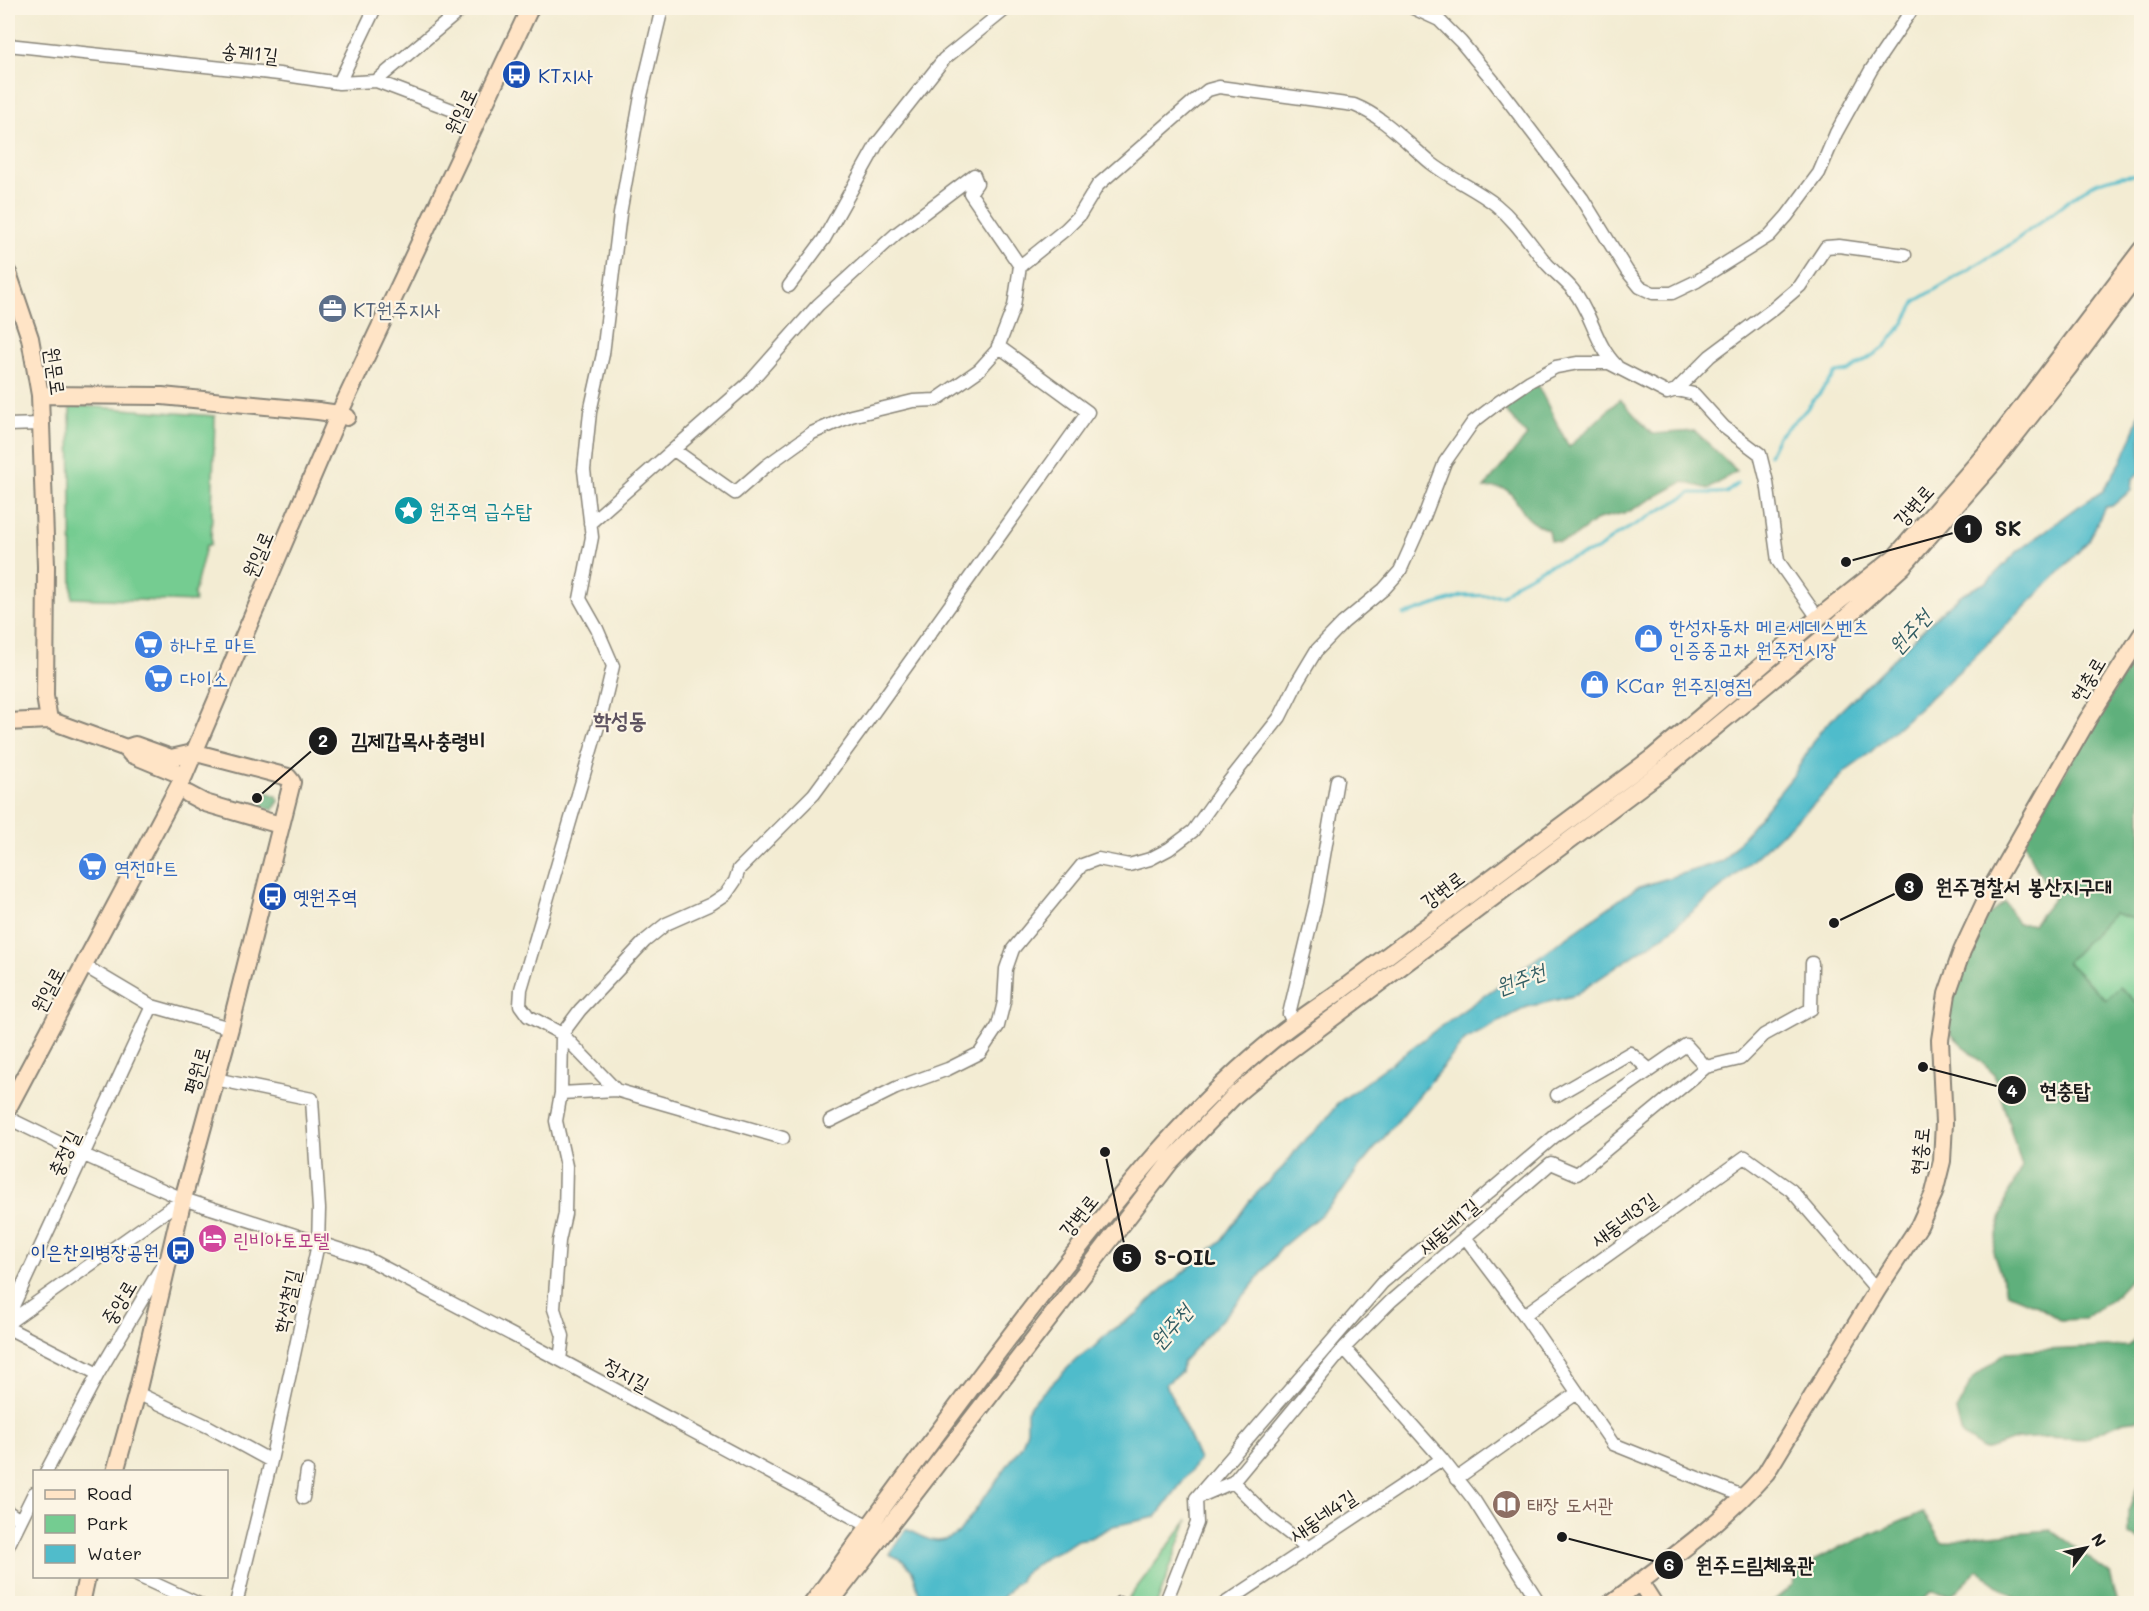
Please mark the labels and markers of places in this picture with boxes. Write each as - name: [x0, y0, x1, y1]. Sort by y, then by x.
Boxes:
- bus stop icon: KT지사: [501, 59, 533, 91]
- place label: KT지사: [538, 62, 593, 88]
- office icon: KT원주지사: [316, 293, 348, 325]
- place label: KT원주지사: [353, 296, 441, 322]
- place icon: 원주역 급수탑: [392, 494, 424, 526]
- place label: 원주역 급수탑: [429, 497, 532, 523]
- callout: SK: [1953, 509, 2034, 548]
- place label: 한성자동차 메르세데스벤츠 인증중고차 원주전시장: [1669, 613, 1869, 662]
- shop icon: 한성자동차 메르세데스벤츠 인증중고차 원주전시장: [1632, 622, 1664, 654]
- supermarket icon: 하나로 마트: [133, 628, 165, 660]
- place label: 하나로 마트: [170, 631, 257, 657]
- supermarket icon: 다이소: [143, 662, 175, 694]
- place label: 다이소: [180, 665, 228, 691]
- shop icon: KCar 원주직영점: [1579, 669, 1611, 701]
- place label: KCar 원주직영점: [1616, 672, 1752, 698]
- callout: 김제갑목사충령비: [308, 722, 498, 761]
- supermarket icon: 역전마트: [77, 851, 109, 883]
- place label: 역전마트: [114, 854, 178, 880]
- callout: 원주경찰서 봉산지구대: [1894, 868, 2124, 907]
- bus stop icon: 옛원주역: [256, 880, 288, 912]
- place label: 옛원주역: [293, 883, 357, 909]
- callout: 현충탑: [1997, 1071, 2102, 1110]
- hotel icon: 린비아토모텔: [196, 1223, 228, 1255]
- place label: 린비아토모텔: [233, 1226, 330, 1252]
- bus stop icon: 이은찬의병장공원: [164, 1235, 196, 1267]
- place label: 이은찬의병장공원: [30, 1238, 159, 1264]
- callout: S-OIL: [1112, 1238, 1228, 1277]
- library icon: 태장 도서관: [1490, 1488, 1522, 1520]
- place label: 태장 도서관: [1527, 1491, 1614, 1517]
- callout: 원주드림체육관: [1654, 1545, 1826, 1584]

